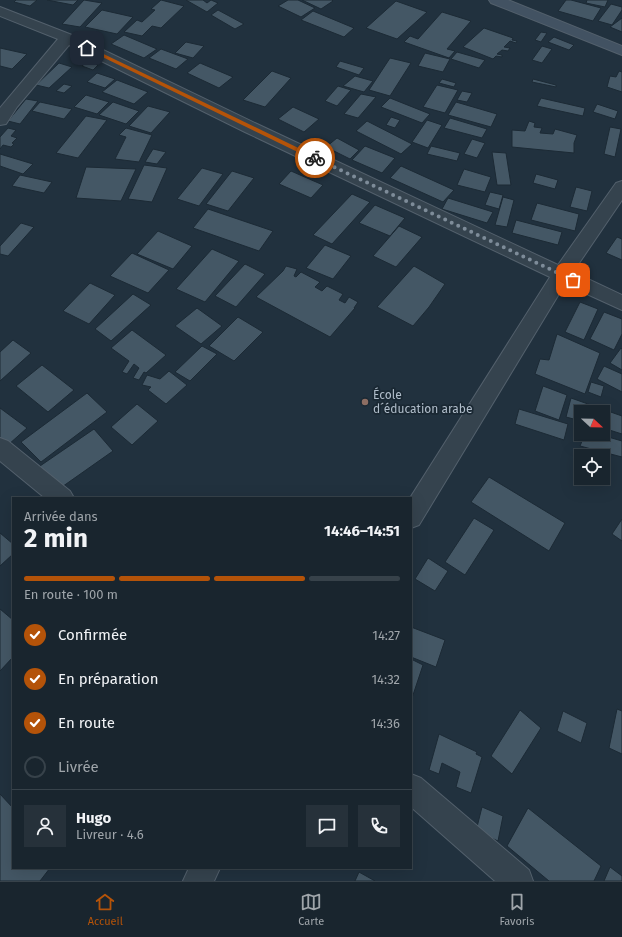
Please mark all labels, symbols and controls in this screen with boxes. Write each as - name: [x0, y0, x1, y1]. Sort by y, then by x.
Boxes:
- pin: [70, 31, 104, 65]
- icon: home: [76, 37, 98, 59]
- courier: [295, 138, 335, 178]
- icon: bike: [304, 147, 326, 169]
- pin: [556, 263, 590, 297]
- icon: bag: [562, 269, 584, 291]
- place label: École d´éducation arabe: [373, 387, 473, 416]
- marker: École d´éducation arabe: [360, 397, 370, 407]
- north arrow: [574, 405, 610, 441]
- map controls: [574, 405, 610, 485]
- button: locate: [574, 449, 610, 485]
- text: Arrivée dans: [24, 509, 98, 524]
- text: 14:46–14:51: [324, 522, 400, 540]
- text: 2 min: [24, 523, 88, 554]
- text: En route · 100 m: [24, 587, 118, 602]
- icon: check: [24, 624, 46, 646]
- text: Confirmée: [58, 626, 127, 644]
- text: 14:27: [372, 628, 400, 643]
- icon: check: [24, 668, 46, 690]
- text: En préparation: [58, 670, 159, 688]
- text: 14:32: [371, 672, 400, 687]
- icon: check: [24, 712, 46, 734]
- text: En route: [58, 714, 115, 732]
- text: 14:36: [371, 716, 400, 731]
- text: Livrée: [58, 758, 99, 776]
- button: person: [24, 805, 66, 847]
- button: chat: [306, 805, 348, 847]
- button: phone: [358, 805, 400, 847]
- text: Hugo: [76, 809, 111, 827]
- text: Livreur · 4.6: [76, 827, 144, 842]
- tab: Accueil: [88, 891, 123, 928]
- tab: Carte: [298, 891, 324, 928]
- tab: Favoris: [500, 891, 534, 928]

